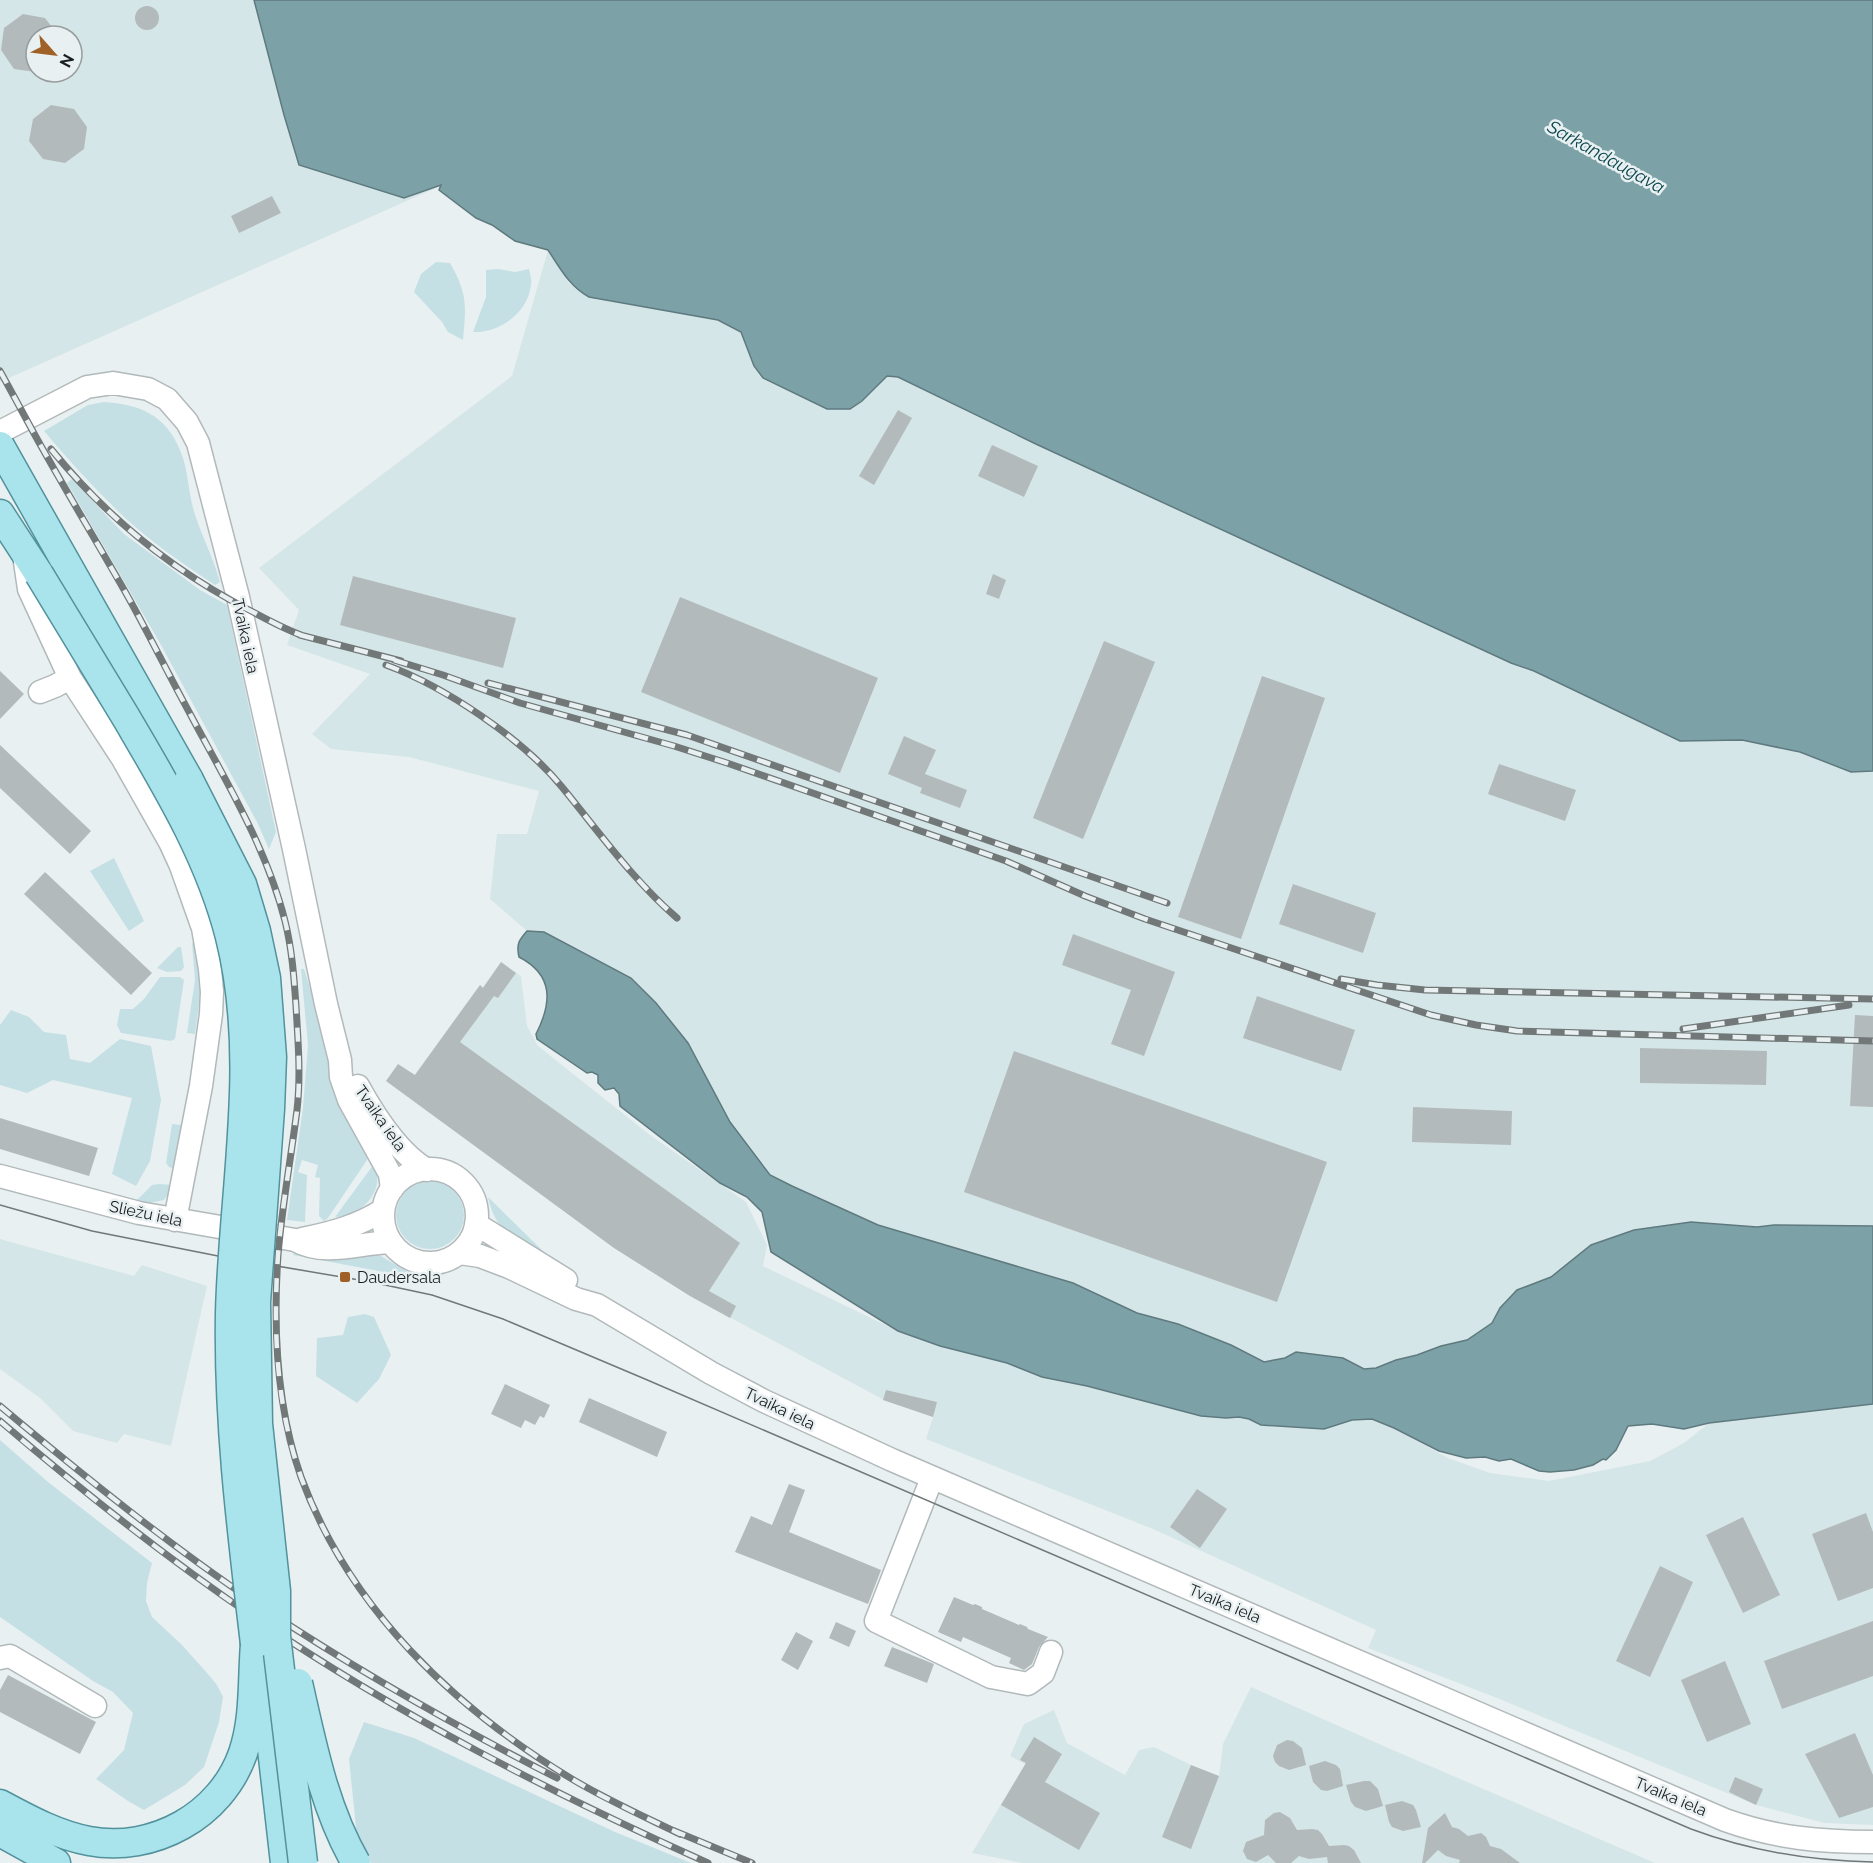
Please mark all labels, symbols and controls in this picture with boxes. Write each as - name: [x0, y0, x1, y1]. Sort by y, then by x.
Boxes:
- north arrow: [24, 24, 84, 84]
- text: N: [56, 51, 78, 71]
- water label: Sarkandaugava: [1543, 115, 1669, 197]
- street label: Tvaika iela: [228, 597, 263, 675]
- street label: Tvaika iela: [351, 1082, 410, 1155]
- street label: Sliežu iela: [108, 1196, 184, 1231]
- place label: Daudersala: [357, 1268, 441, 1287]
- marker: Daudersala: [338, 1270, 352, 1284]
- street label: Tvaika iela: [741, 1383, 818, 1434]
- street label: Tvaika iela: [1186, 1580, 1264, 1627]
- street label: Tvaika iela: [1632, 1773, 1710, 1820]

